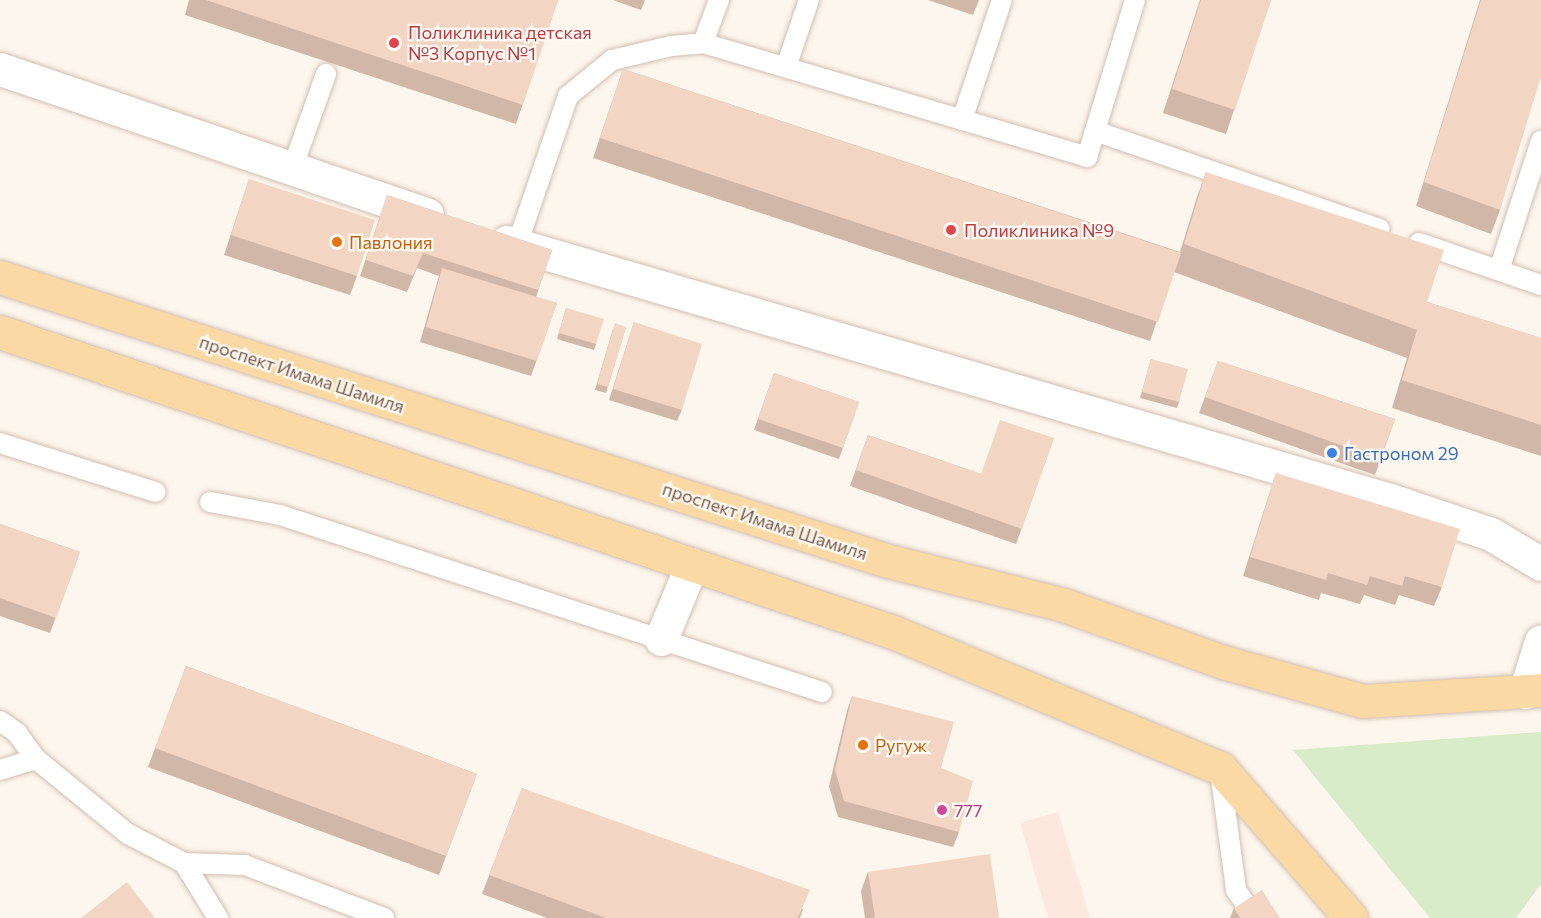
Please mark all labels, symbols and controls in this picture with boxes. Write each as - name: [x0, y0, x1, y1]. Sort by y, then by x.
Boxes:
- place label: Поликлиника детская №3 Корпус №1: [408, 22, 592, 64]
- marker: Поликлиника детская №3 Корпус №1: [385, 34, 403, 52]
- place label: Поликлиника №9: [964, 219, 1114, 241]
- marker: Поликлиника №9: [942, 221, 960, 239]
- place label: Павлония: [349, 231, 433, 253]
- marker: Павлония: [330, 235, 344, 249]
- street label: проспект Имама Шамиля: [197, 331, 407, 417]
- place label: Гастроном 29: [1344, 442, 1459, 464]
- marker: Гастроном 29: [1325, 446, 1339, 460]
- street label: проспект Имама Шамиля: [660, 478, 870, 564]
- place label: Ругуж: [875, 734, 927, 756]
- marker: Ругуж: [856, 738, 870, 752]
- place label: 777: [954, 799, 983, 821]
- marker: 777: [935, 803, 949, 817]

